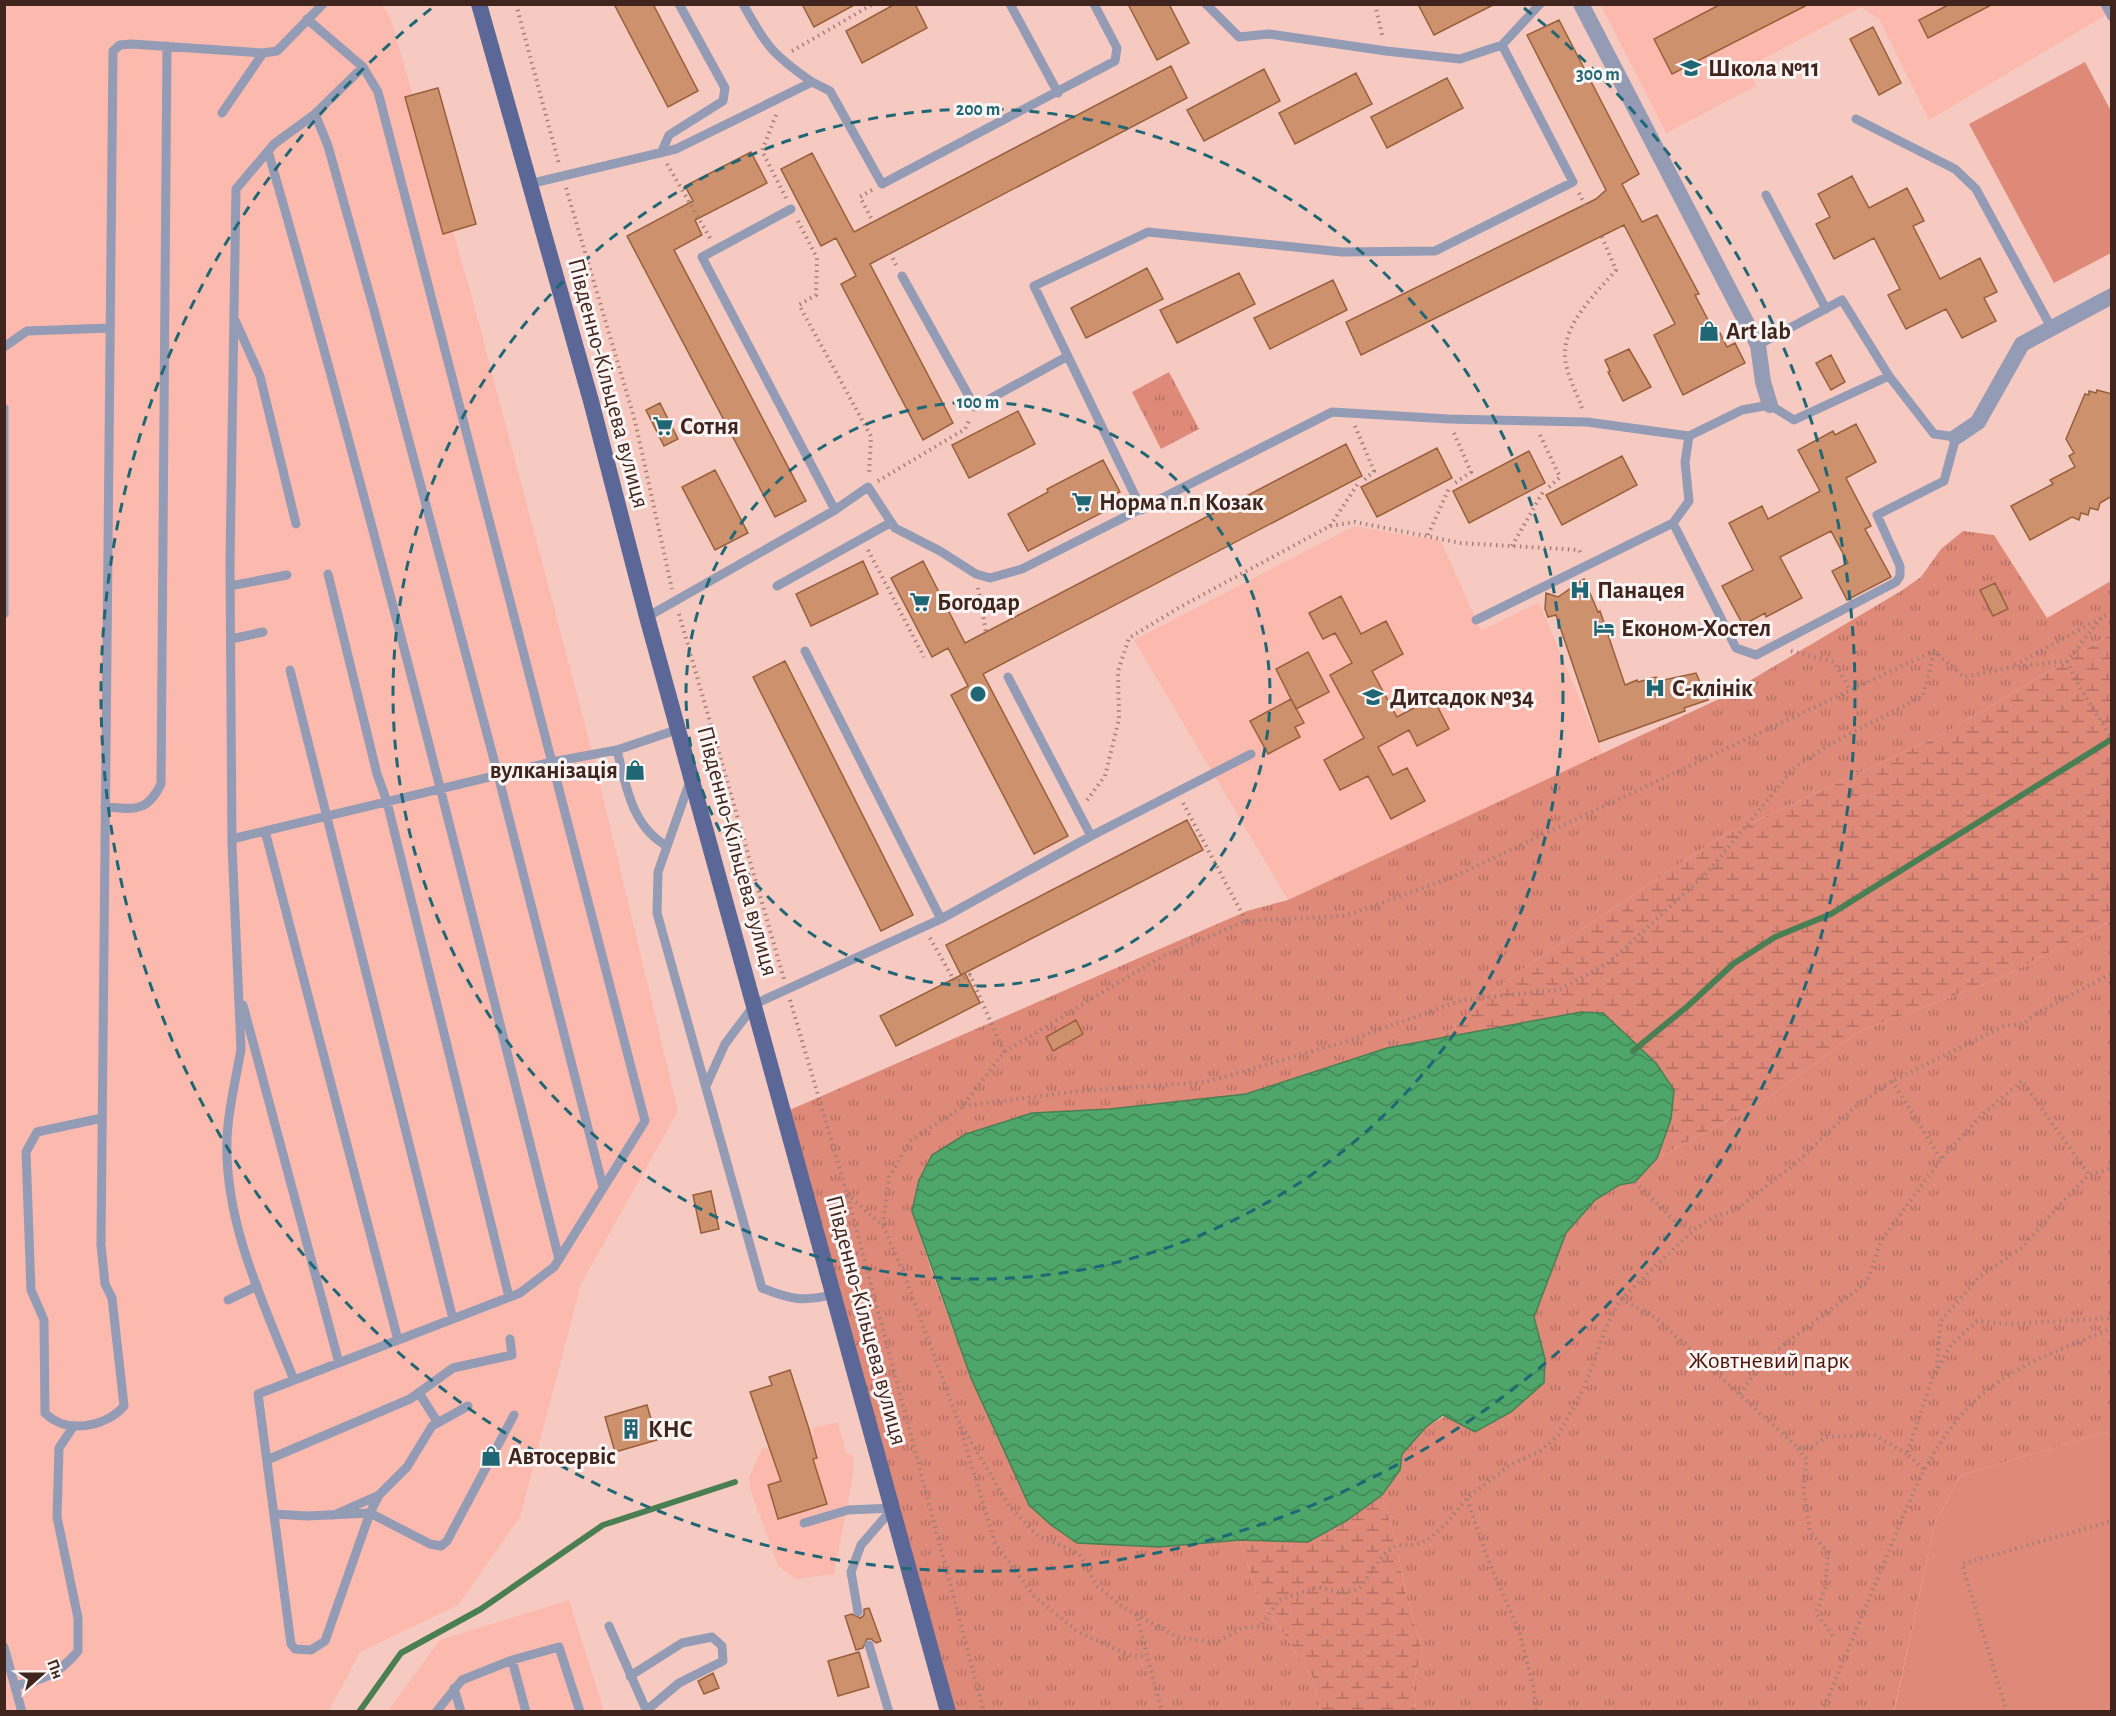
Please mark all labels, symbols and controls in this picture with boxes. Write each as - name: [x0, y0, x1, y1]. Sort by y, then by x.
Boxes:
- school or university icon: Школа №11: [1679, 56, 1703, 80]
- place label: Школа №11: [1708, 57, 1820, 81]
- text: 300 m: [1576, 66, 1620, 84]
- text: 200 m: [956, 101, 1000, 119]
- street label: Південно-Кільцева вулиця: [563, 256, 653, 511]
- shop icon: Art lab: [1697, 319, 1721, 343]
- place label: Art lab: [1726, 320, 1791, 344]
- text: 100 m: [957, 394, 999, 412]
- supermarket icon: Сотня: [651, 414, 675, 438]
- place label: Сотня: [680, 415, 739, 439]
- supermarket icon: Норма п.п Козак: [1070, 490, 1094, 514]
- place label: Норма п.п Козак: [1099, 491, 1264, 515]
- hospital icon: Панацея: [1568, 578, 1592, 602]
- place label: Панацея: [1597, 579, 1685, 603]
- supermarket icon: Богодар: [908, 590, 932, 614]
- place label: Богодар: [937, 591, 1020, 615]
- hotel icon: Економ-Хостел: [1592, 616, 1616, 640]
- place label: Економ-Хостел: [1621, 617, 1771, 641]
- hospital icon: С-клінік: [1643, 676, 1667, 700]
- place label: С-клінік: [1672, 677, 1753, 701]
- centre of rings: [968, 684, 988, 704]
- school or university icon: Дитсадок №34: [1361, 685, 1385, 709]
- place label: Дитсадок №34: [1390, 686, 1534, 710]
- street label: Південно-Кільцева вулиця: [692, 724, 782, 979]
- shop icon: вулканізація: [623, 758, 647, 782]
- place label: вулканізація: [490, 759, 618, 783]
- street label: Південно-Кільцева вулиця: [821, 1193, 911, 1448]
- park label: Жовтневий парк: [1689, 1349, 1849, 1373]
- building icon: КНС: [619, 1417, 643, 1441]
- place label: КНС: [648, 1418, 693, 1442]
- shop icon: Автосервіс: [479, 1444, 503, 1468]
- place label: Автосервіс: [508, 1445, 616, 1469]
- north arrow: [12, 1644, 72, 1704]
- text: Пн: [44, 1657, 66, 1681]

